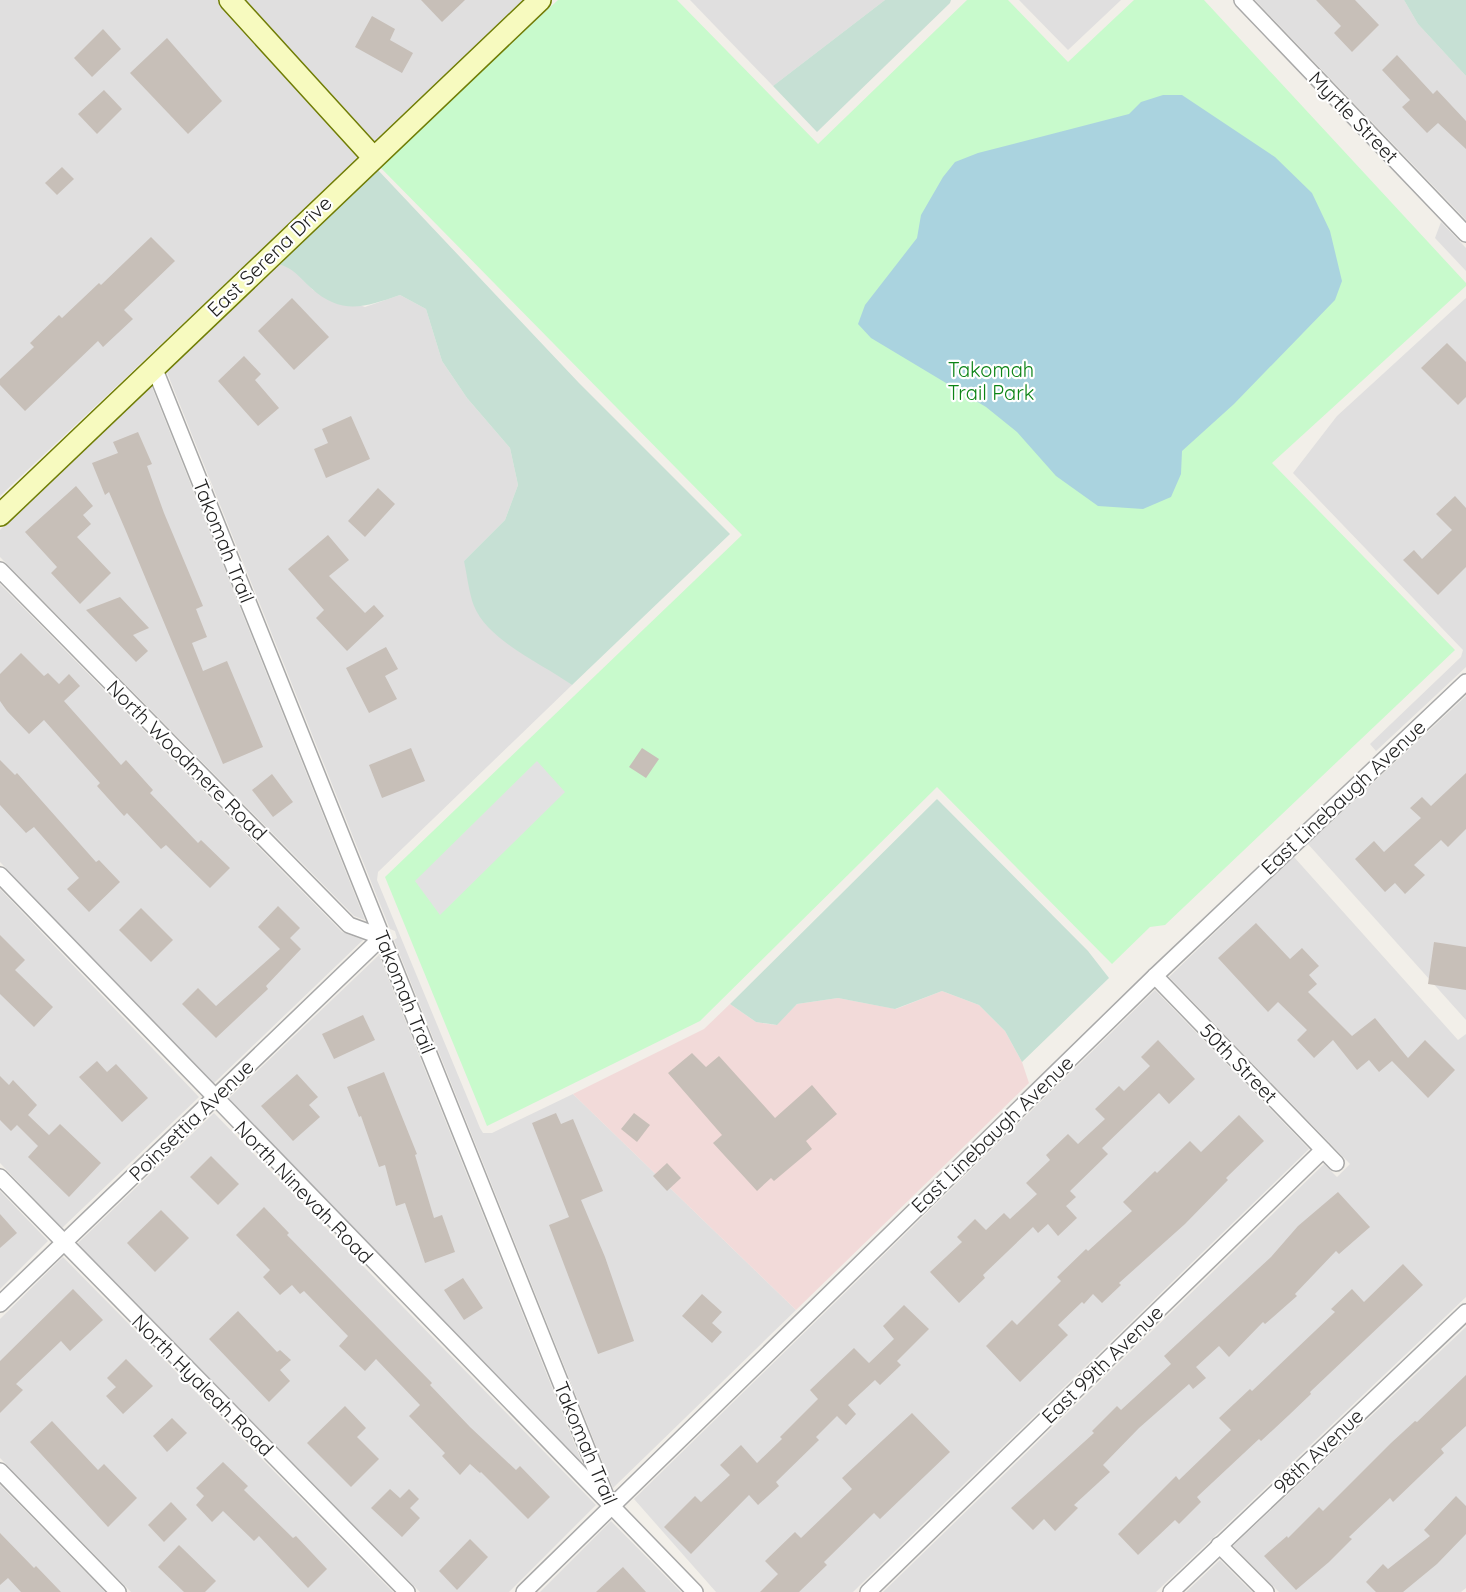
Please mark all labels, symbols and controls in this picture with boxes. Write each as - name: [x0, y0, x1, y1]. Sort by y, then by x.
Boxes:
- street label: Myrtle Street: [1304, 66, 1404, 168]
- street label: East Serena Drive: [202, 190, 336, 322]
- park label: Takomah Trail Park: [947, 357, 1035, 405]
- street label: Takomah Trail: [188, 476, 260, 606]
- street label: North Woodmere Road: [102, 675, 272, 845]
- street label: East Linebaugh Avenue: [1256, 714, 1430, 880]
- street label: Takomah Trail: [369, 927, 441, 1057]
- street label: 50th Street: [1195, 1018, 1283, 1108]
- street label: East Linebaugh Avenue: [906, 1050, 1078, 1218]
- street label: Poinsettia Avenue: [123, 1054, 259, 1186]
- street label: North Ninevah Road: [229, 1115, 379, 1269]
- street label: East 99th Avenue: [1036, 1300, 1168, 1428]
- street label: North Hyaleah Road: [127, 1309, 279, 1461]
- street label: Takomah Trail: [549, 1378, 623, 1508]
- street label: 98th Avenue: [1268, 1403, 1368, 1499]

